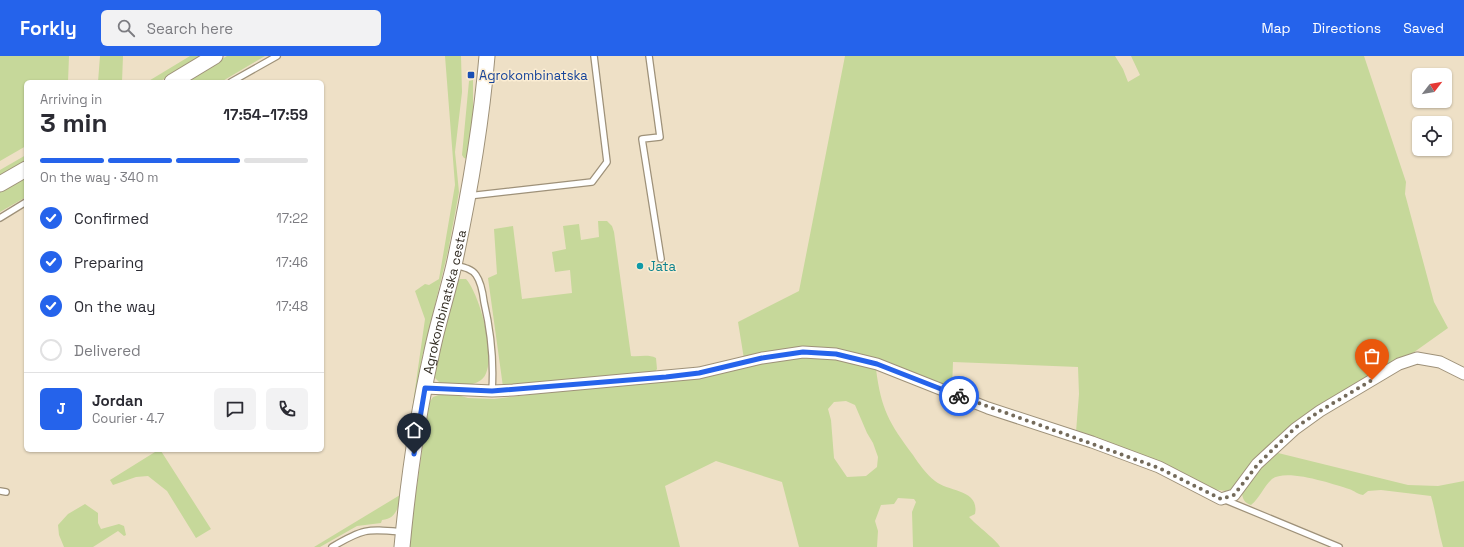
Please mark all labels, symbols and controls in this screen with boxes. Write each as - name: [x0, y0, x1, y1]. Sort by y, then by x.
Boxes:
- search box: [101, 10, 381, 46]
- text: Forkly: [20, 16, 77, 41]
- icon: search: [115, 17, 137, 39]
- text: Search here: [147, 19, 233, 38]
- text: Map: [1261, 19, 1291, 37]
- text: Directions: [1313, 19, 1381, 37]
- text: Saved: [1403, 19, 1444, 37]
- place label: Agrokombinatska: [479, 67, 588, 84]
- north arrow: [1412, 68, 1452, 108]
- map controls: [1412, 68, 1452, 156]
- marker: Agrokombinatska: [466, 70, 476, 80]
- text: Arriving in: [40, 91, 102, 108]
- text: 17:54–17:59: [223, 105, 308, 124]
- text: 3 min: [40, 106, 108, 140]
- button: locate: [1412, 116, 1452, 156]
- text: On the way · 340 m: [40, 169, 159, 186]
- icon: check: [40, 207, 62, 229]
- text: Confirmed: [74, 209, 149, 228]
- text: 17:22: [276, 210, 308, 227]
- street label: Agrokombinatska cesta: [419, 228, 470, 376]
- icon: check: [40, 251, 62, 273]
- text: Preparing: [74, 253, 144, 272]
- text: 17:46: [276, 254, 308, 271]
- place label: Jata: [648, 258, 676, 275]
- marker: Jata: [635, 261, 645, 271]
- icon: check: [40, 295, 62, 317]
- text: On the way: [74, 297, 155, 316]
- text: 17:48: [276, 298, 308, 315]
- pin: [1355, 339, 1389, 380]
- text: Delivered: [74, 341, 141, 360]
- icon: bag: [1361, 345, 1383, 367]
- courier: [939, 376, 979, 416]
- icon: bike: [948, 385, 970, 407]
- button: chat: [214, 388, 256, 430]
- button: phone: [266, 388, 308, 430]
- text: Jordan: [92, 391, 143, 410]
- text: J: [56, 399, 66, 418]
- text: Courier · 4.7: [92, 410, 164, 427]
- pin: [397, 413, 431, 454]
- icon: home: [403, 419, 425, 441]

